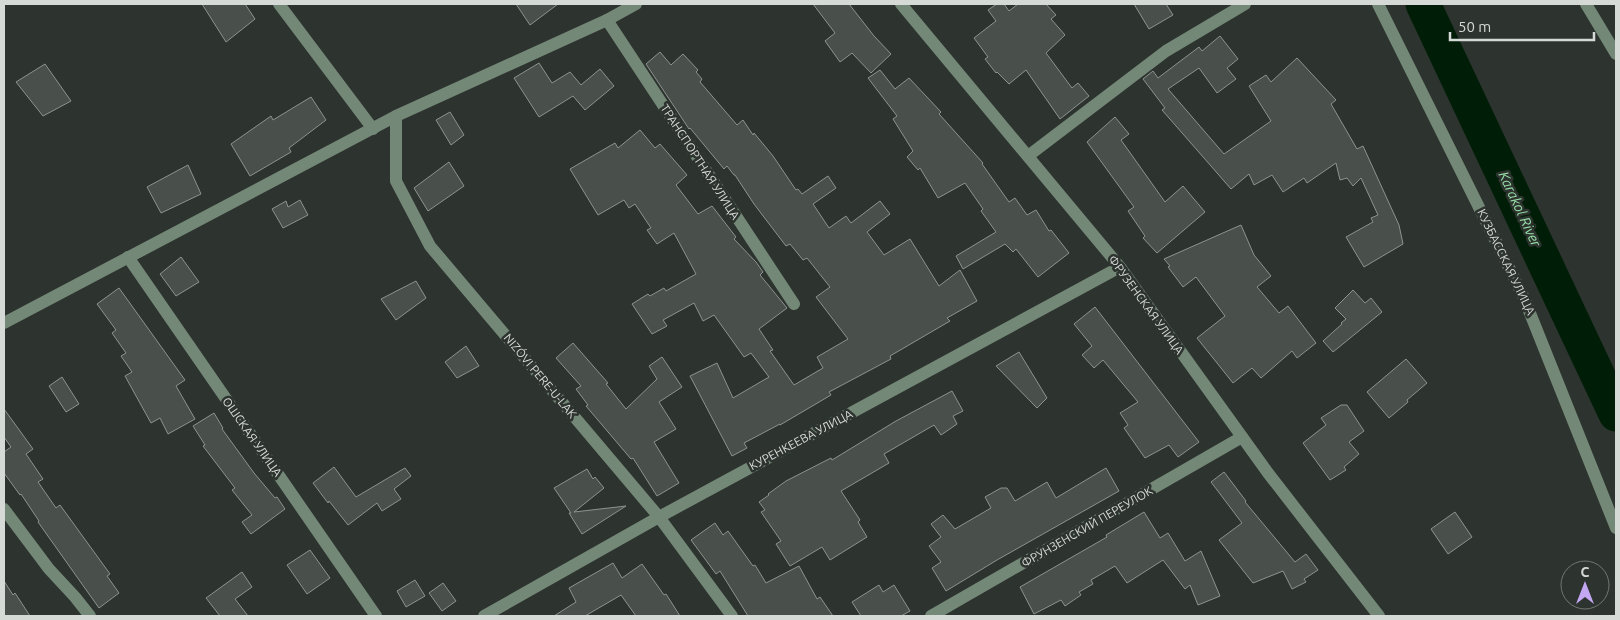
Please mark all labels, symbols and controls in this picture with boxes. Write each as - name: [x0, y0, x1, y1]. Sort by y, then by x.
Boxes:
- scale bar: [1450, 10, 1594, 42]
- text: 50 m: [1458, 18, 1491, 35]
- street label: ТРАНСПОРТНАЯ УЛИЦА: [658, 102, 743, 222]
- water label: Karakol River: [1496, 169, 1545, 250]
- street label: КУЗБАССКАЯ УЛИЦА: [1475, 207, 1538, 317]
- street label: ФРУЗЕНСКАЯ УЛИЦА: [1106, 253, 1187, 357]
- street label: NIZÓVI PERE-U-LAK: [501, 331, 580, 421]
- street label: ОШСКАЯ УЛИЦА: [220, 395, 285, 479]
- street label: КУРЕНКЕЕВА УЛИЦА: [747, 407, 855, 472]
- street label: ФРУНЗЕНСКИЙ ПЕРЕУЛОК: [1019, 483, 1155, 569]
- north arrow: [1560, 560, 1610, 610]
- text: С: [1581, 564, 1590, 580]

